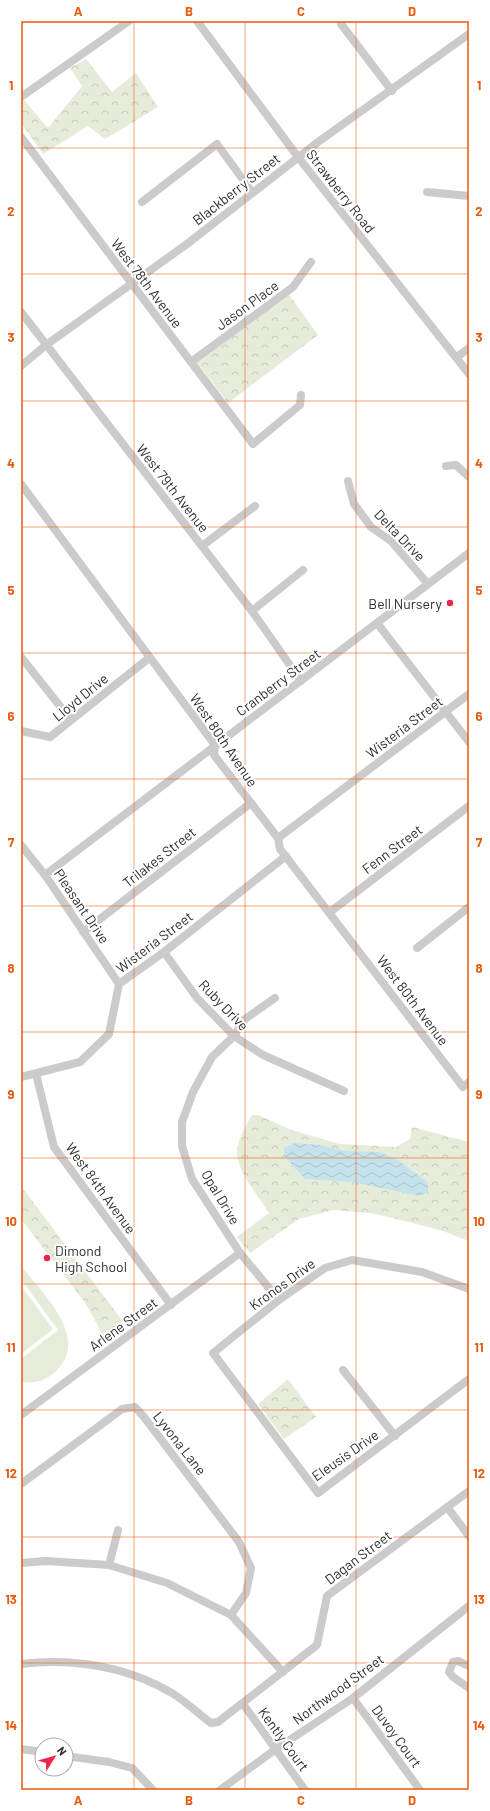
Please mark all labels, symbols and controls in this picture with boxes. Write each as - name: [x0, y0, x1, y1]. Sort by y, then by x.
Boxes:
- text: A: [74, 3, 83, 19]
- text: B: [185, 3, 193, 19]
- text: C: [297, 3, 305, 19]
- text: D: [408, 3, 416, 19]
- text: 1: [9, 77, 13, 93]
- text: 1: [477, 77, 481, 93]
- street label: Strawberry Road: [303, 146, 379, 236]
- street label: Blackberry Street: [189, 150, 283, 228]
- text: 2: [7, 203, 15, 219]
- text: 2: [475, 203, 483, 219]
- street label: West 78th Avenue: [108, 235, 186, 331]
- street label: Jason Place: [212, 277, 282, 333]
- text: 3: [7, 329, 15, 345]
- text: 3: [475, 329, 483, 345]
- street label: West 79th Avenue: [133, 440, 213, 536]
- text: 4: [7, 455, 15, 471]
- text: 4: [475, 455, 483, 471]
- street label: Delta Drive: [371, 506, 429, 564]
- text: 5: [7, 582, 15, 598]
- text: 5: [475, 582, 483, 598]
- place label: Bell Nursery: [368, 595, 443, 612]
- marker: Bell Nursery: [445, 598, 455, 608]
- street label: Cranberry Street: [232, 645, 324, 719]
- street label: Lloyd Drive: [49, 670, 111, 724]
- street label: West 80th Avenue: [187, 690, 261, 790]
- street label: Wisteria Street: [362, 693, 446, 761]
- text: 6: [8, 708, 15, 724]
- text: 6: [476, 708, 483, 724]
- street label: Fenn Street: [359, 821, 425, 877]
- street label: Trilakes Street: [119, 823, 199, 891]
- text: 7: [8, 834, 15, 850]
- text: 7: [476, 834, 483, 850]
- street label: Pleasant Drive: [51, 865, 113, 947]
- street label: Wisteria Street: [112, 908, 196, 976]
- street label: West 80th Avenue: [374, 951, 452, 1049]
- text: 8: [7, 960, 15, 976]
- text: 8: [475, 960, 483, 976]
- street label: Ruby Drive: [196, 976, 252, 1034]
- text: 9: [8, 1086, 15, 1102]
- text: 9: [476, 1086, 483, 1102]
- street label: West 84th Avenue: [62, 1139, 140, 1237]
- street label: Opal Drive: [198, 1167, 244, 1227]
- text: 10: [5, 1213, 17, 1229]
- text: 10: [473, 1213, 485, 1229]
- place label: Dimond High School: [55, 1242, 127, 1275]
- marker: Dimond High School: [42, 1253, 52, 1263]
- street label: Kronos Drive: [246, 1254, 318, 1314]
- street label: Arlene Street: [86, 1294, 160, 1354]
- text: 11: [6, 1339, 16, 1355]
- text: 11: [474, 1339, 484, 1355]
- street label: Lyvona Lane: [150, 1408, 210, 1478]
- street label: Eleusis Drive: [308, 1426, 382, 1484]
- text: 12: [5, 1465, 17, 1481]
- text: 12: [473, 1465, 485, 1481]
- street label: Dagan Street: [321, 1526, 395, 1588]
- text: 13: [5, 1591, 17, 1607]
- text: 13: [473, 1591, 485, 1607]
- street label: Northwood Street: [289, 1650, 387, 1728]
- street label: Duvoy Court: [369, 1701, 425, 1771]
- street label: Kently Court: [255, 1704, 313, 1774]
- text: 14: [5, 1717, 17, 1733]
- text: 14: [473, 1717, 485, 1733]
- north arrow: [34, 1737, 74, 1777]
- text: N: [55, 1744, 70, 1758]
- text: A: [74, 1792, 83, 1808]
- text: B: [185, 1792, 193, 1808]
- text: C: [297, 1792, 305, 1808]
- text: D: [408, 1792, 416, 1808]

